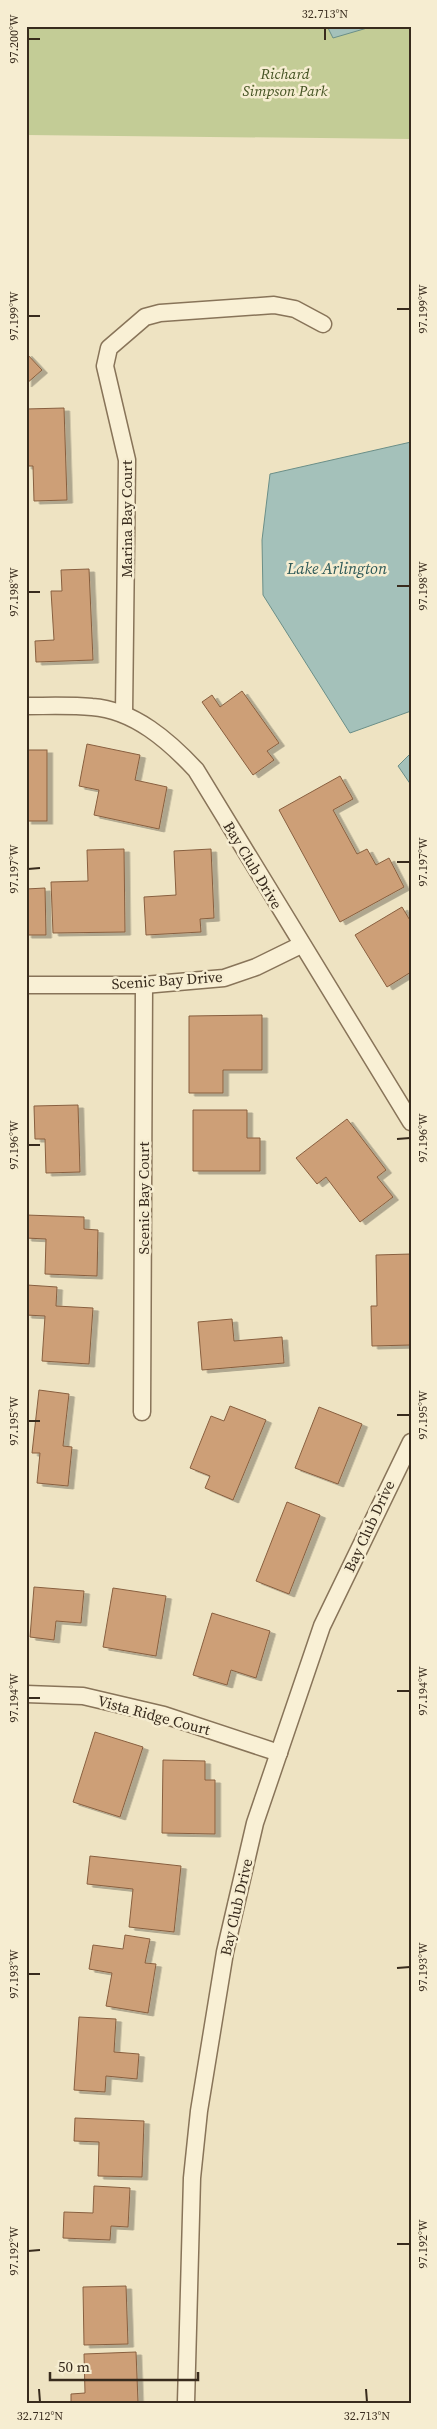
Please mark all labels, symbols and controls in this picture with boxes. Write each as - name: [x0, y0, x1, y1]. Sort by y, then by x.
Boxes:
- text: 32.713°N: [302, 6, 348, 22]
- text: 97.200°W: [6, 14, 22, 64]
- park label: Richard Simpson Park: [242, 63, 328, 101]
- text: 97.199°W: [415, 284, 431, 334]
- text: 97.199°W: [6, 291, 22, 341]
- street label: Marina Bay Court: [116, 460, 137, 578]
- water label: Lake Arlington: [286, 557, 387, 579]
- text: 97.198°W: [415, 561, 431, 611]
- text: 97.198°W: [6, 567, 22, 617]
- street label: Bay Club Drive: [219, 817, 288, 913]
- text: 97.197°W: [415, 837, 431, 887]
- text: 97.197°W: [6, 844, 22, 894]
- street label: Scenic Bay Drive: [111, 966, 224, 994]
- text: 97.196°W: [415, 1113, 431, 1163]
- text: 97.196°W: [6, 1120, 22, 1170]
- street label: Scenic Bay Court: [133, 1141, 154, 1254]
- text: 97.195°W: [415, 1390, 431, 1440]
- text: 97.195°W: [6, 1396, 22, 1446]
- street label: Bay Club Drive: [339, 1476, 400, 1575]
- text: 97.194°W: [415, 1666, 431, 1716]
- text: 97.194°W: [6, 1673, 22, 1723]
- street label: Vista Ridge Court: [95, 1690, 213, 1740]
- street label: Bay Club Drive: [215, 1856, 257, 1958]
- text: 97.193°W: [415, 1942, 431, 1992]
- text: 97.193°W: [6, 1949, 22, 1999]
- text: 97.192°W: [415, 2219, 431, 2269]
- text: 97.192°W: [6, 2226, 22, 2276]
- scale bar: [50, 2349, 198, 2381]
- text: 50 m: [58, 2356, 90, 2377]
- text: 32.712°N: [17, 2408, 63, 2424]
- text: 32.713°N: [344, 2408, 390, 2424]

